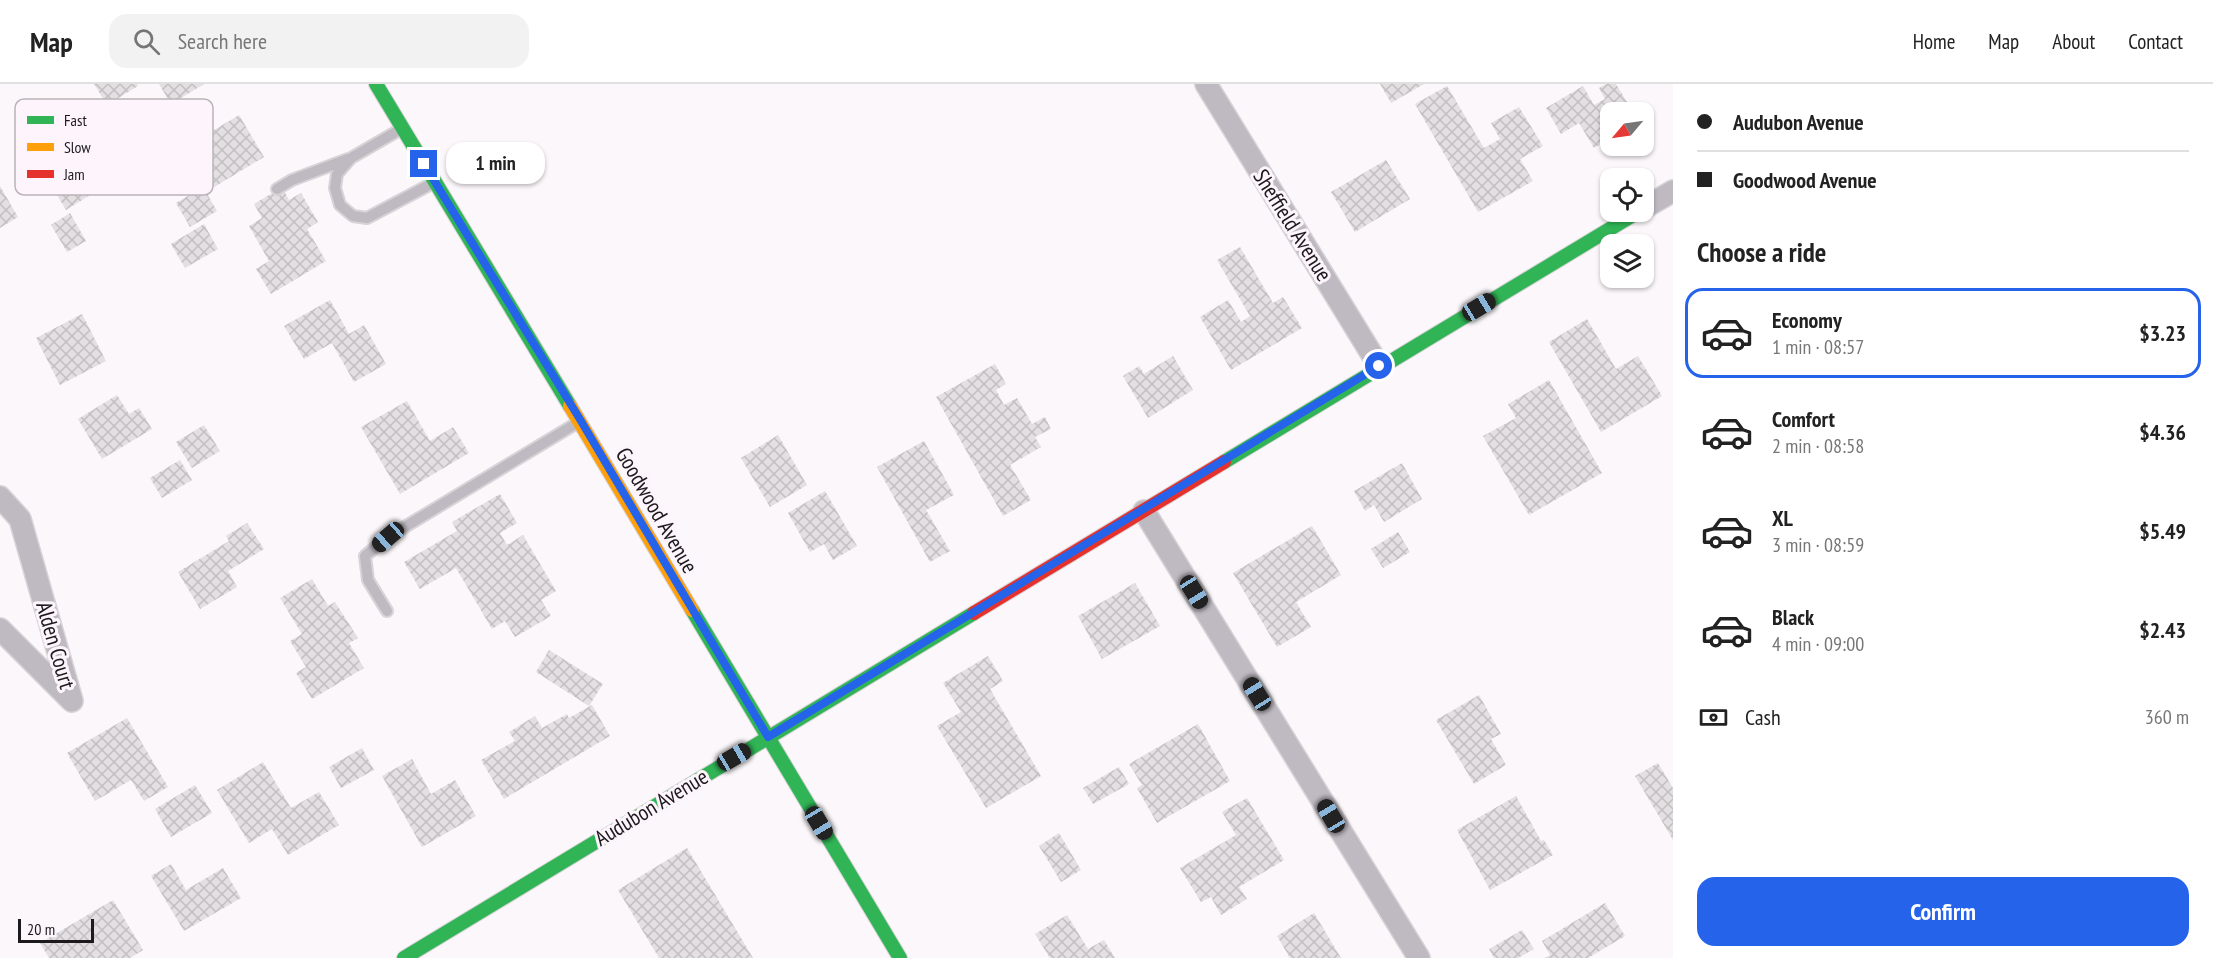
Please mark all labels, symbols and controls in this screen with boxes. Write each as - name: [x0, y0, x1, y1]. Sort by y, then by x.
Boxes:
- search box: [109, 14, 529, 68]
- text: Map: [30, 23, 73, 60]
- icon: search: [130, 25, 163, 58]
- text: Search here: [178, 27, 267, 55]
- text: Home: [1913, 28, 1955, 55]
- text: Map: [1988, 28, 2019, 55]
- text: About: [2052, 28, 2095, 55]
- text: Contact: [2128, 28, 2183, 55]
- legend: [15, 99, 213, 195]
- north arrow: [1600, 102, 1654, 156]
- map controls: [1600, 102, 1654, 288]
- text: Audubon Avenue: [1733, 108, 1864, 136]
- text: Fast: [64, 110, 87, 130]
- text: Slow: [64, 137, 91, 157]
- callout: 1 min: [445, 143, 544, 185]
- route end: [410, 150, 437, 177]
- text: 1 min: [475, 150, 516, 176]
- text: Jam: [63, 164, 85, 184]
- street label: Sheffield Avenue: [1248, 164, 1338, 286]
- text: Goodwood Avenue: [1733, 166, 1877, 194]
- button: locate: [1600, 168, 1654, 222]
- button: layers: [1600, 234, 1654, 288]
- text: Choose a ride: [1697, 235, 1826, 269]
- car: [1459, 290, 1499, 324]
- icon: car: [1700, 306, 1754, 360]
- text: Economy: [1772, 306, 1842, 334]
- text: $3.23: [2139, 319, 2186, 347]
- text: 1 min · 08:57: [1772, 334, 1864, 360]
- route start: [1365, 352, 1392, 379]
- icon: car: [1700, 405, 1754, 459]
- text: Comfort: [1772, 405, 1835, 433]
- text: $4.36: [2139, 418, 2186, 446]
- text: 2 min · 08:58: [1772, 433, 1864, 459]
- street label: Goodwood Avenue: [610, 442, 704, 578]
- icon: car: [1700, 504, 1754, 558]
- text: XL: [1772, 504, 1793, 532]
- text: $5.49: [2139, 517, 2186, 545]
- car: [369, 518, 407, 556]
- text: 3 min · 08:59: [1772, 532, 1864, 558]
- car: [1177, 572, 1211, 612]
- street label: Alden Court: [30, 598, 82, 692]
- icon: car: [1700, 603, 1754, 657]
- text: Black: [1772, 603, 1814, 631]
- text: $2.43: [2139, 616, 2186, 644]
- text: 4 min · 09:00: [1772, 631, 1864, 657]
- car: [1240, 674, 1274, 714]
- icon: cash: [1697, 701, 1730, 734]
- text: Cash: [1745, 703, 1781, 731]
- text: 360 m: [2145, 704, 2189, 730]
- car: [714, 740, 754, 774]
- street label: Audubon Avenue: [589, 762, 713, 852]
- car: [1314, 796, 1348, 836]
- car: [802, 803, 836, 843]
- button: Confirm: [1697, 877, 2189, 946]
- scale bar: [18, 916, 94, 944]
- text: 20 m: [27, 919, 55, 939]

